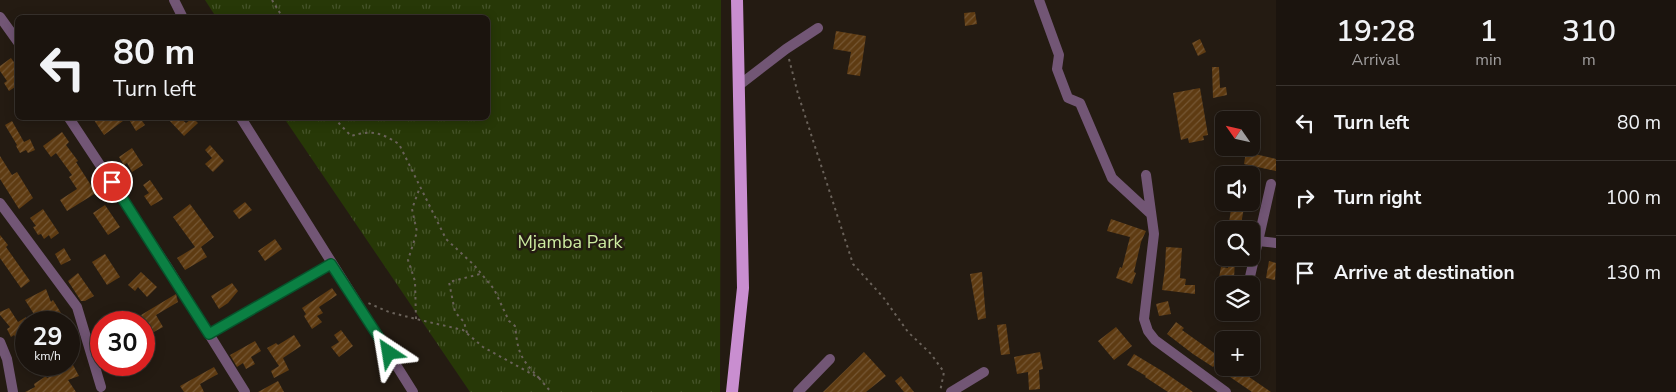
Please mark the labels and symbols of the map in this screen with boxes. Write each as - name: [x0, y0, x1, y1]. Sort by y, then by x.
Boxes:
- north arrow: [1215, 111, 1260, 156]
- pin: [91, 161, 133, 203]
- park label: Mjamba Park: [517, 230, 624, 254]
- speed limit sign: 30: [90, 311, 155, 376]
- position arrow: [362, 326, 414, 378]

